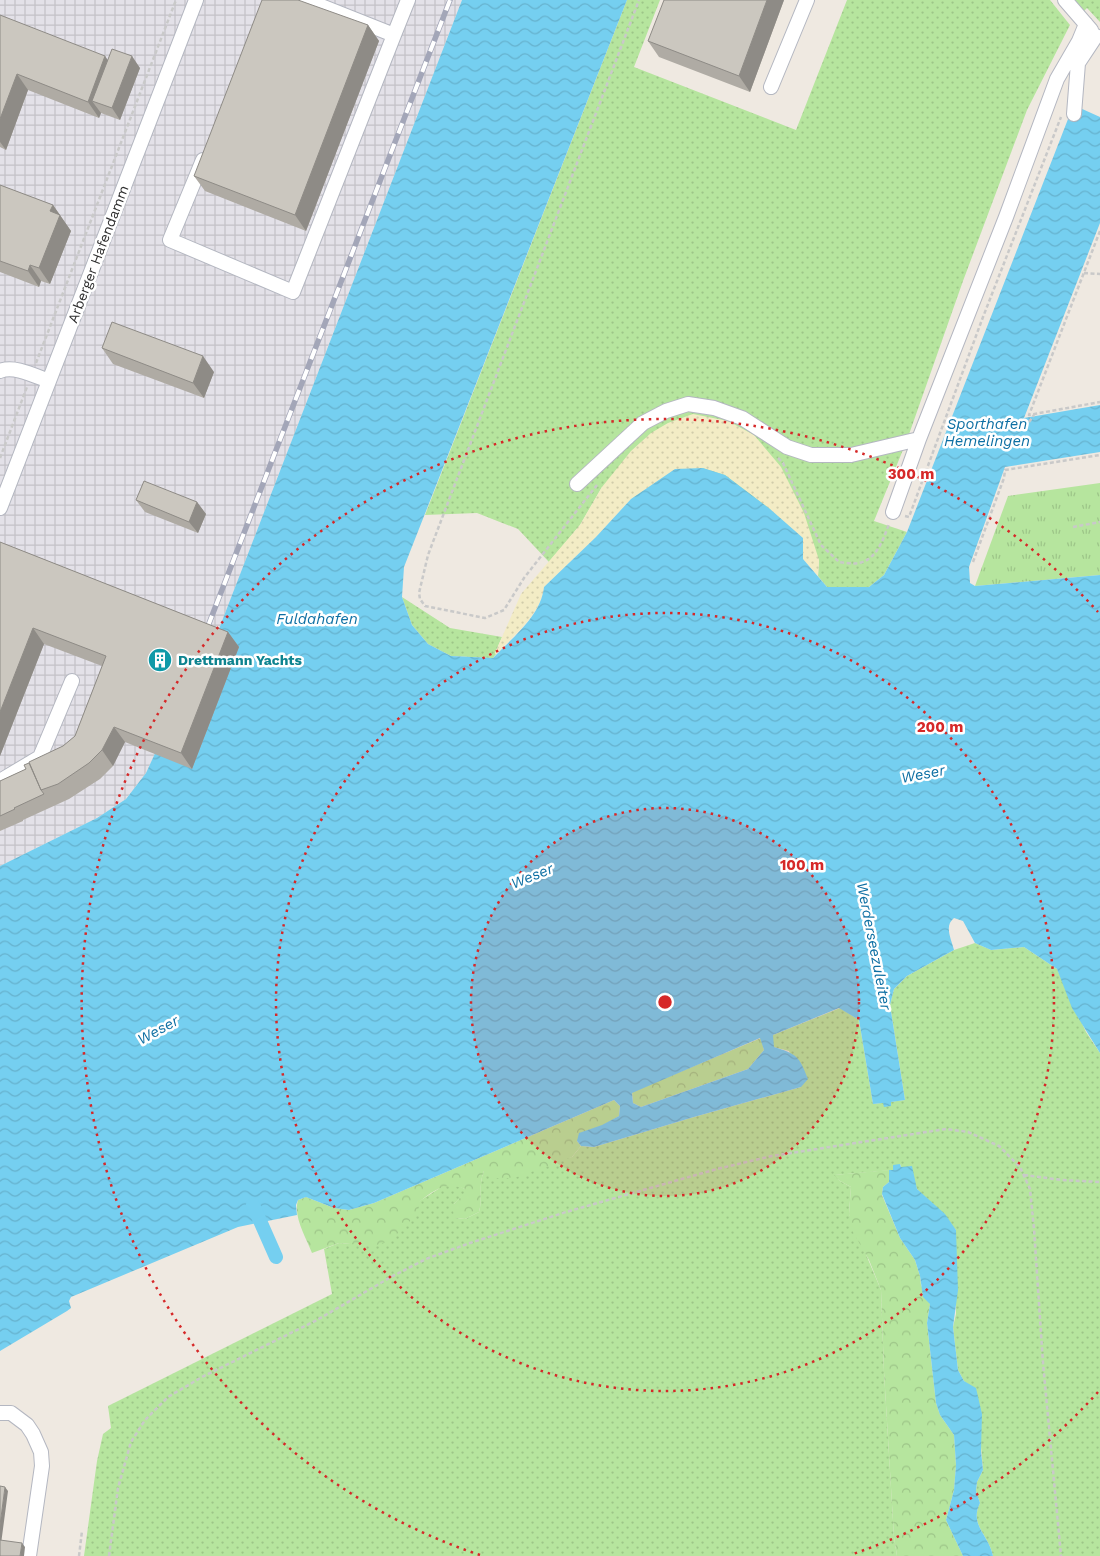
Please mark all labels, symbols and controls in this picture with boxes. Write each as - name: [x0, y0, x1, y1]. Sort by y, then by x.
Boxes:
- street label: Arberger Hafendamm: [64, 183, 132, 325]
- water label: Sporthafen Hemelingen: [944, 415, 1030, 450]
- text: 300 m: [888, 465, 934, 483]
- water label: Fuldahafen: [276, 610, 358, 628]
- building icon: Drettmann Yachts: [147, 647, 173, 673]
- place label: Drettmann Yachts: [178, 652, 302, 668]
- text: 200 m: [917, 718, 963, 736]
- water label: Weser: [900, 761, 948, 787]
- text: 100 m: [780, 856, 824, 874]
- water label: Weser: [508, 859, 557, 893]
- water label: Werderseezuleiter: [853, 881, 895, 1013]
- centre of rings: [656, 993, 674, 1011]
- water label: Weser: [134, 1011, 183, 1049]

